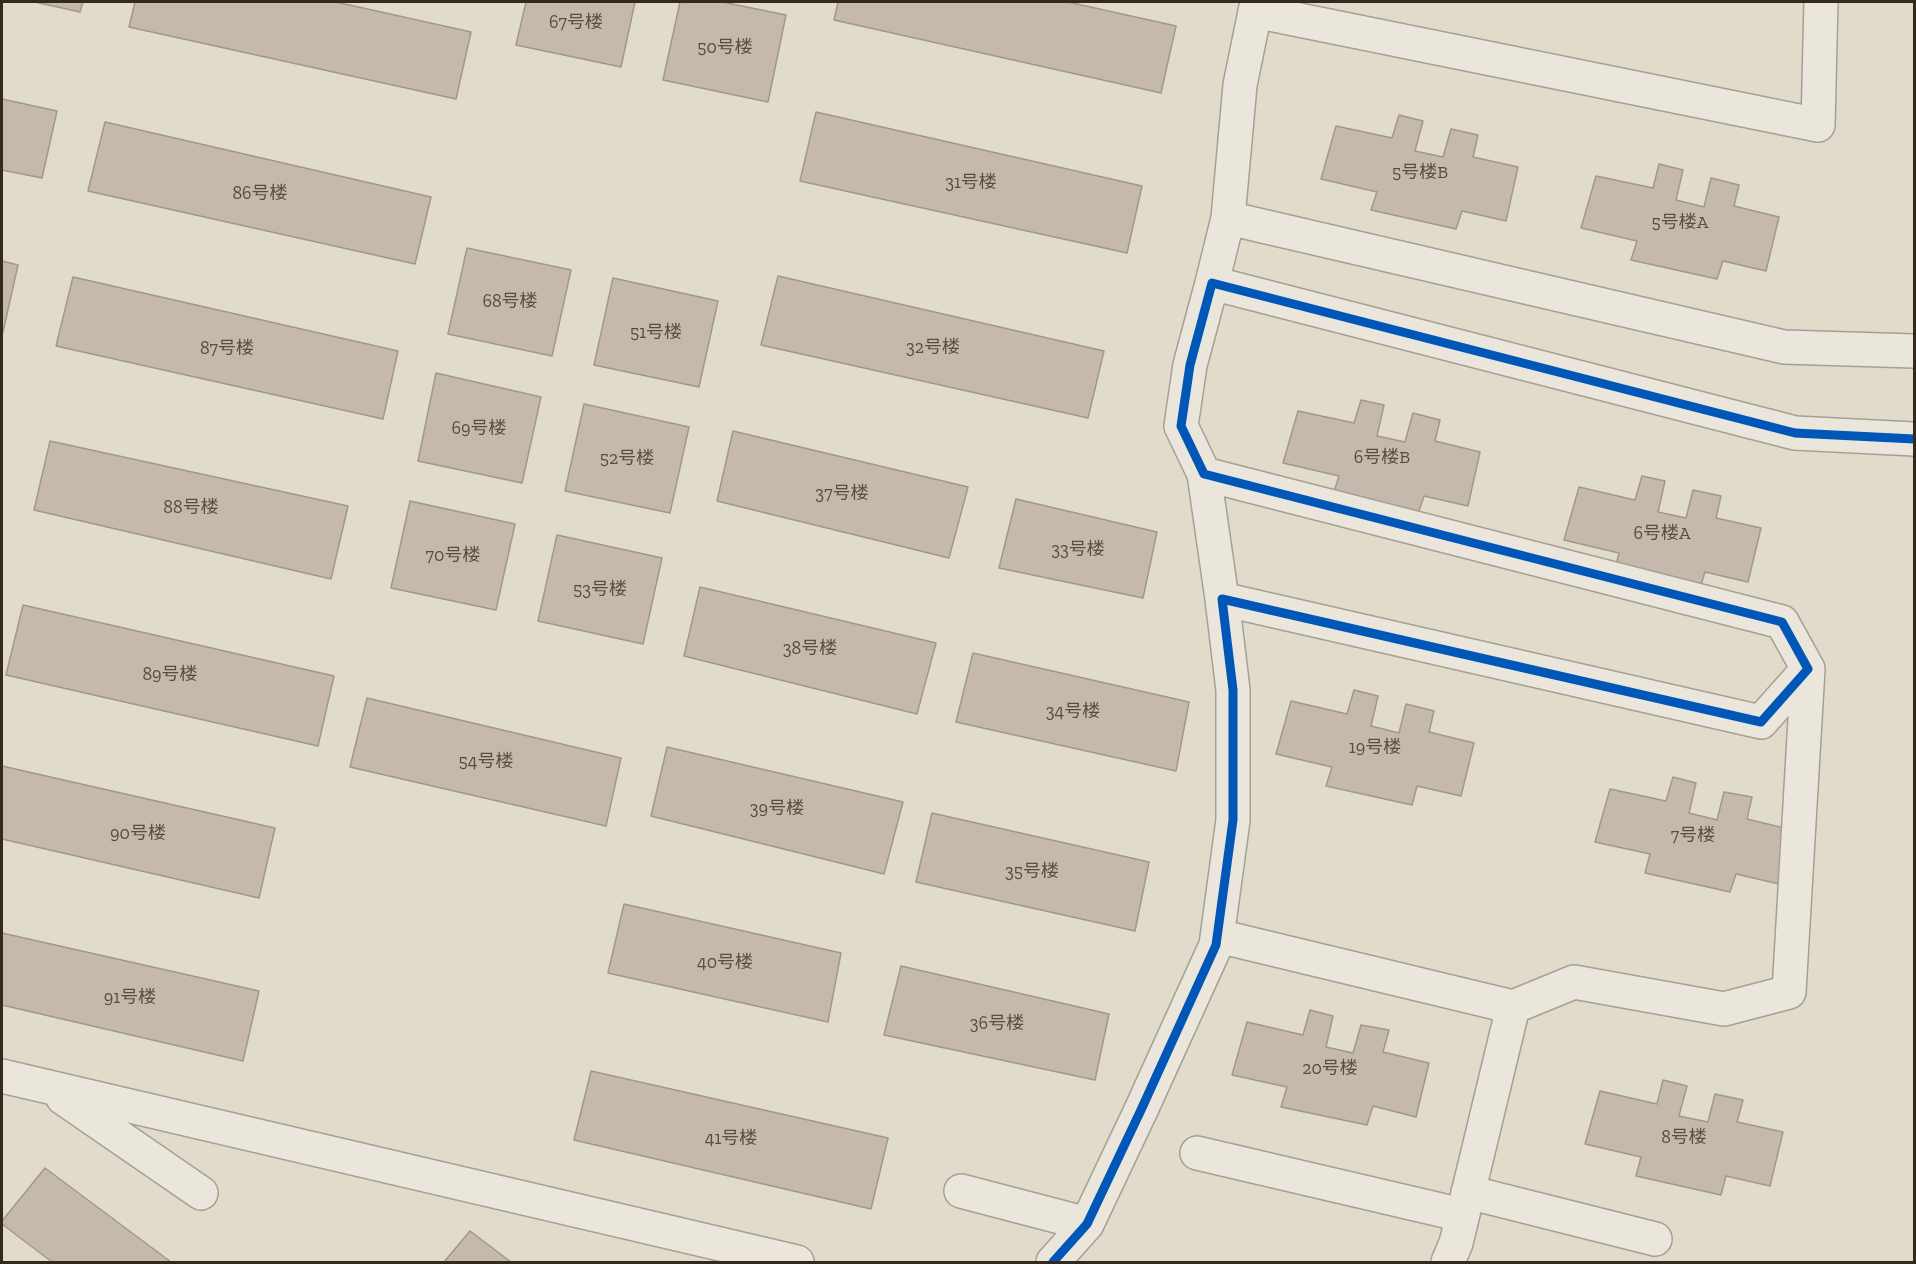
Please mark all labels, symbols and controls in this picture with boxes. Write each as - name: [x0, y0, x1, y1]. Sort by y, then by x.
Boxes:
- house number: 67号楼: [549, 12, 603, 34]
- house number: 50号楼: [697, 37, 753, 59]
- house number: 5号楼B: [1392, 162, 1448, 184]
- house number: 31号楼: [945, 172, 997, 194]
- house number: 86号楼: [232, 183, 288, 205]
- house number: 5号楼A: [1652, 212, 1708, 234]
- house number: 68号楼: [482, 291, 538, 313]
- house number: 51号楼: [630, 322, 682, 344]
- house number: 32号楼: [906, 337, 960, 359]
- house number: 87号楼: [200, 338, 254, 360]
- house number: 69号楼: [451, 418, 507, 440]
- house number: 6号楼B: [1354, 447, 1410, 469]
- house number: 52号楼: [600, 448, 654, 470]
- house number: 37号楼: [815, 483, 869, 505]
- house number: 88号楼: [163, 497, 219, 519]
- house number: 6号楼A: [1633, 523, 1691, 545]
- house number: 33号楼: [1051, 539, 1105, 561]
- house number: 70号楼: [426, 545, 480, 567]
- house number: 53号楼: [573, 579, 627, 601]
- house number: 38号楼: [783, 638, 837, 660]
- house number: 89号楼: [142, 664, 198, 686]
- house number: 34号楼: [1046, 701, 1100, 723]
- house number: 19号楼: [1349, 737, 1401, 759]
- house number: 54号楼: [459, 751, 513, 773]
- house number: 39号楼: [750, 798, 804, 820]
- house number: 90号楼: [110, 823, 166, 845]
- house number: 7号楼: [1671, 825, 1715, 847]
- house number: 35号楼: [1005, 861, 1059, 883]
- house number: 40号楼: [697, 952, 753, 974]
- house number: 91号楼: [104, 987, 156, 1009]
- house number: 36号楼: [970, 1013, 1024, 1035]
- house number: 20号楼: [1302, 1058, 1358, 1080]
- house number: 8号楼: [1661, 1127, 1707, 1149]
- house number: 41号楼: [705, 1128, 757, 1150]

